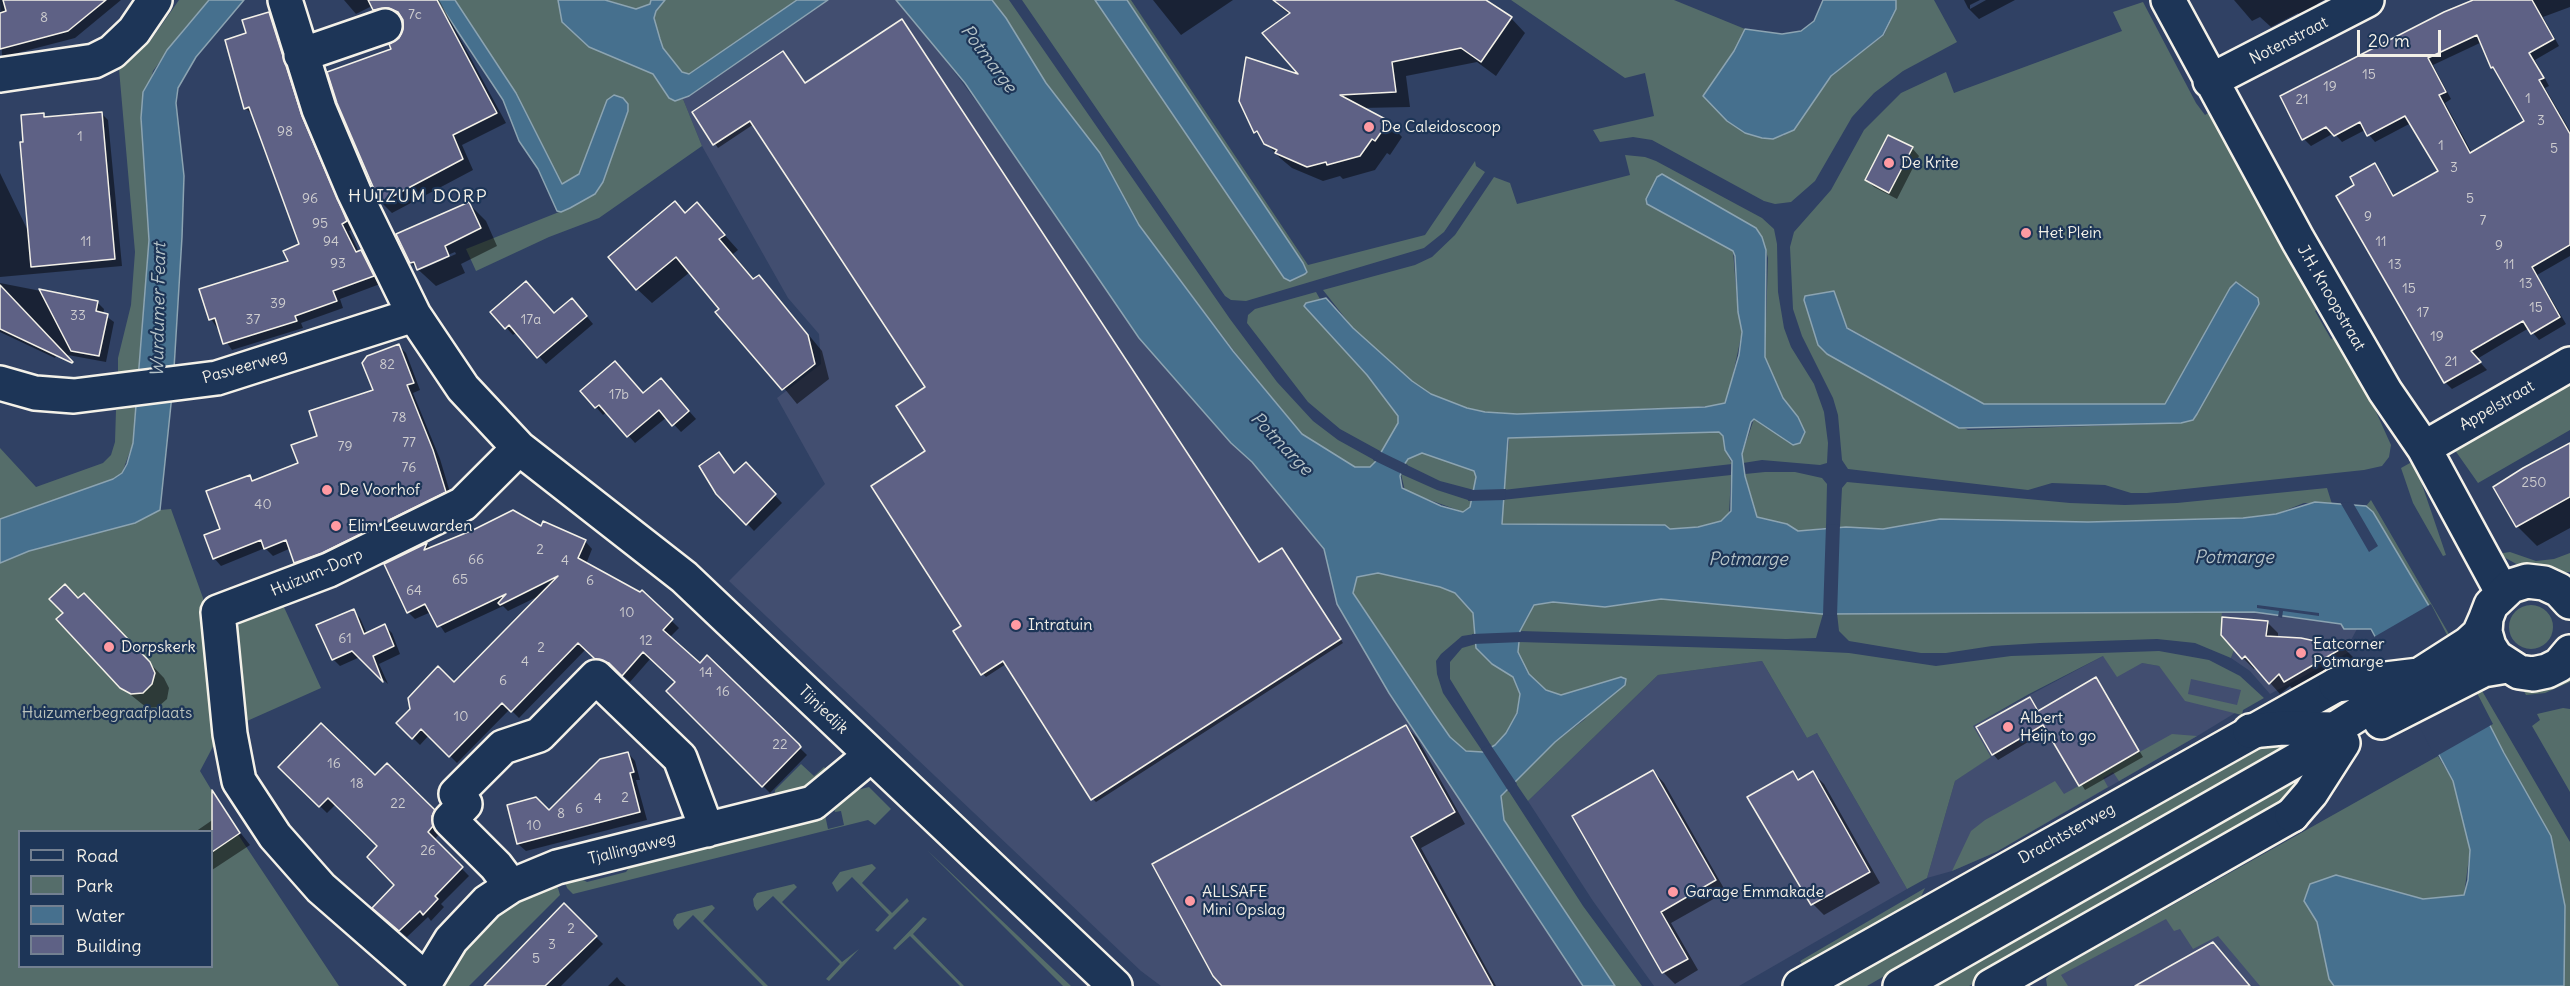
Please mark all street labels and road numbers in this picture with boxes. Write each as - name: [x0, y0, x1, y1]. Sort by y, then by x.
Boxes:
- street label: Notenstraat: [2247, 13, 2331, 69]
- street label: J.H. Knoopstraat: [2293, 242, 2369, 354]
- street label: Pasveerweg: [200, 346, 290, 388]
- street label: Appelstraat: [2456, 377, 2538, 435]
- street label: Huizum-Dorp: [268, 545, 366, 601]
- street label: Tijnjedijk: [794, 682, 852, 738]
- street label: Drachtsterweg: [2015, 800, 2119, 868]
- street label: Tjallingaweg: [586, 829, 678, 869]

